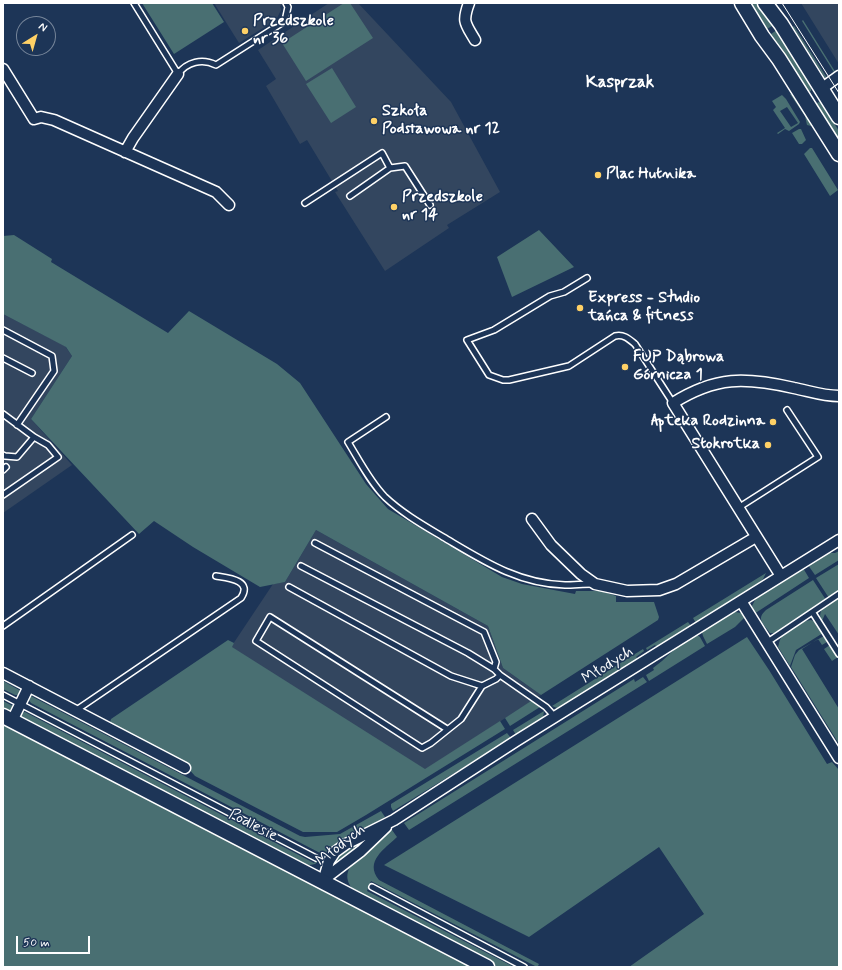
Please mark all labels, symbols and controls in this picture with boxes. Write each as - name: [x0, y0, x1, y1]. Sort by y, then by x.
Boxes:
- place label: Przedszkole nr 36: [253, 12, 334, 50]
- north arrow: [16, 16, 56, 56]
- text: N: [35, 19, 50, 35]
- marker: Przedszkole nr 36: [240, 26, 250, 36]
- district label: Kasprzak: [586, 73, 654, 93]
- place label: Szkoła Podstawowa nr 12: [382, 102, 500, 140]
- marker: Szkoła Podstawowa nr 12: [369, 116, 379, 126]
- place label: Plac Hutnika: [606, 165, 696, 185]
- marker: Plac Hutnika: [593, 170, 603, 180]
- place label: Przedszkole nr 14: [402, 188, 483, 226]
- marker: Przedszkole nr 14: [389, 202, 399, 212]
- place label: Express - Studio tańca & fitness: [588, 289, 700, 327]
- marker: Express - Studio tańca & fitness: [575, 303, 585, 313]
- place label: FUP Dąbrowa Górnicza 1: [633, 348, 724, 386]
- marker: FUP Dąbrowa Górnicza 1: [620, 362, 630, 372]
- place label: Apteka Rodzinna: [651, 412, 765, 432]
- marker: Apteka Rodzinna: [768, 417, 778, 427]
- place label: Stokrotka: [691, 435, 760, 455]
- marker: Stokrotka: [763, 440, 773, 450]
- street label: Młodych: [579, 643, 637, 689]
- street label: Podlesie: [225, 806, 281, 846]
- street label: Młodych: [312, 821, 370, 871]
- scale bar: [18, 928, 92, 954]
- text: 50 m: [23, 935, 50, 951]

